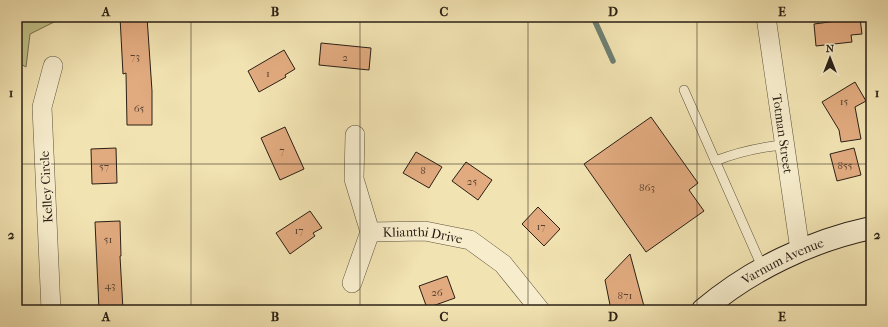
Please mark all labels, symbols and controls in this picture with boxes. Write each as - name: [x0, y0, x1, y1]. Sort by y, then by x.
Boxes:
- text: A: [101, 4, 111, 19]
- text: B: [271, 4, 280, 19]
- text: C: [440, 4, 449, 19]
- text: D: [608, 4, 618, 19]
- text: E: [778, 4, 786, 19]
- north arrow: [810, 38, 850, 78]
- text: N: [826, 42, 835, 55]
- house number: 73: [130, 50, 140, 63]
- house number: 2: [342, 51, 348, 64]
- house number: 1: [266, 67, 270, 80]
- text: 1: [9, 85, 14, 100]
- text: 1: [875, 85, 880, 100]
- street label: Totman Street: [770, 93, 796, 175]
- house number: 15: [840, 95, 849, 108]
- house number: 65: [134, 102, 145, 115]
- house number: 7: [279, 144, 285, 157]
- street label: Kelley Circle: [37, 150, 55, 223]
- house number: 855: [838, 159, 853, 172]
- house number: 57: [99, 160, 109, 173]
- house number: 8: [420, 164, 426, 177]
- house number: 25: [467, 175, 477, 188]
- house number: 863: [639, 181, 655, 194]
- house number: 17: [536, 220, 546, 233]
- street label: Klianthi Drive: [382, 223, 465, 246]
- house number: 17: [294, 224, 304, 237]
- text: 2: [8, 227, 15, 242]
- text: 2: [874, 227, 881, 242]
- house number: 51: [104, 233, 112, 246]
- street label: Varnum Avenue: [738, 234, 826, 288]
- house number: 43: [104, 279, 116, 292]
- house number: 26: [431, 286, 443, 299]
- house number: 871: [618, 289, 632, 302]
- text: A: [101, 309, 111, 324]
- text: B: [271, 309, 280, 324]
- text: C: [440, 309, 449, 324]
- text: D: [608, 309, 618, 324]
- text: E: [778, 309, 786, 324]

